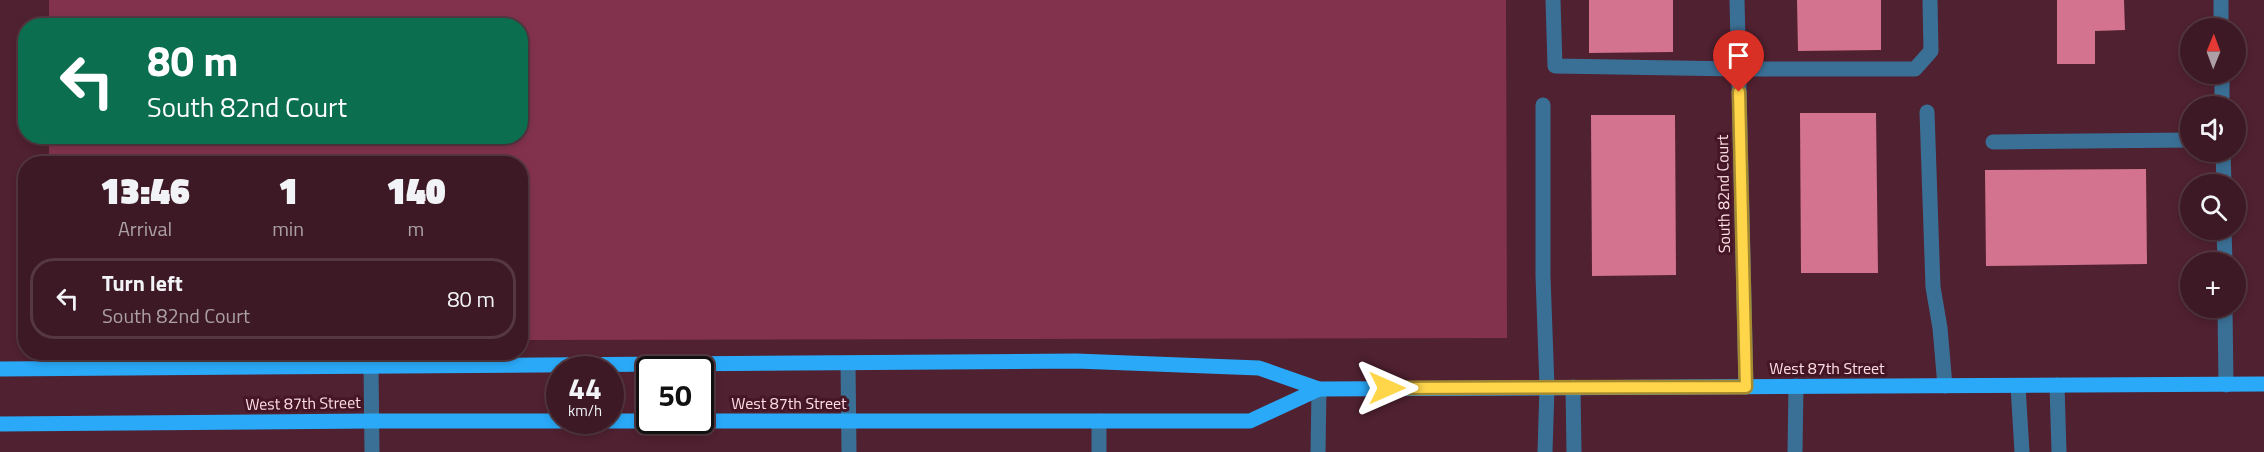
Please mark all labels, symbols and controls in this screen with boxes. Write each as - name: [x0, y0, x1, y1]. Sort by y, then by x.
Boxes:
- north arrow: [2180, 18, 2246, 84]
- map controls: [2180, 18, 2246, 318]
- text: 80 m: [147, 28, 239, 92]
- pin: [1713, 30, 1764, 92]
- icon: arrive: [1722, 39, 1755, 72]
- icon: left: [48, 42, 126, 120]
- text: South 82nd Court: [147, 86, 347, 127]
- button: sound: [2180, 96, 2246, 162]
- street label: South 82nd Court: [1710, 134, 1736, 253]
- text: 13:46: [100, 163, 190, 218]
- text: 1: [278, 163, 298, 218]
- text: 140: [386, 163, 446, 218]
- button: search: [2180, 174, 2246, 240]
- text: Arrival: [118, 213, 172, 244]
- text: min: [272, 213, 304, 244]
- text: m: [408, 213, 424, 244]
- button: +: [2180, 252, 2246, 318]
- text: Turn left: [102, 266, 183, 300]
- icon: left: [51, 282, 84, 315]
- text: 80 m: [447, 282, 495, 316]
- text: South 82nd Court: [102, 300, 250, 331]
- speed limit sign: 50: [636, 356, 714, 434]
- position arrow: [1355, 356, 1419, 420]
- street label: West 87th Street: [1769, 356, 1885, 380]
- text: 44: [568, 365, 602, 411]
- street label: West 87th Street: [245, 390, 361, 416]
- street label: West 87th Street: [731, 391, 847, 415]
- text: km/h: [568, 399, 602, 422]

